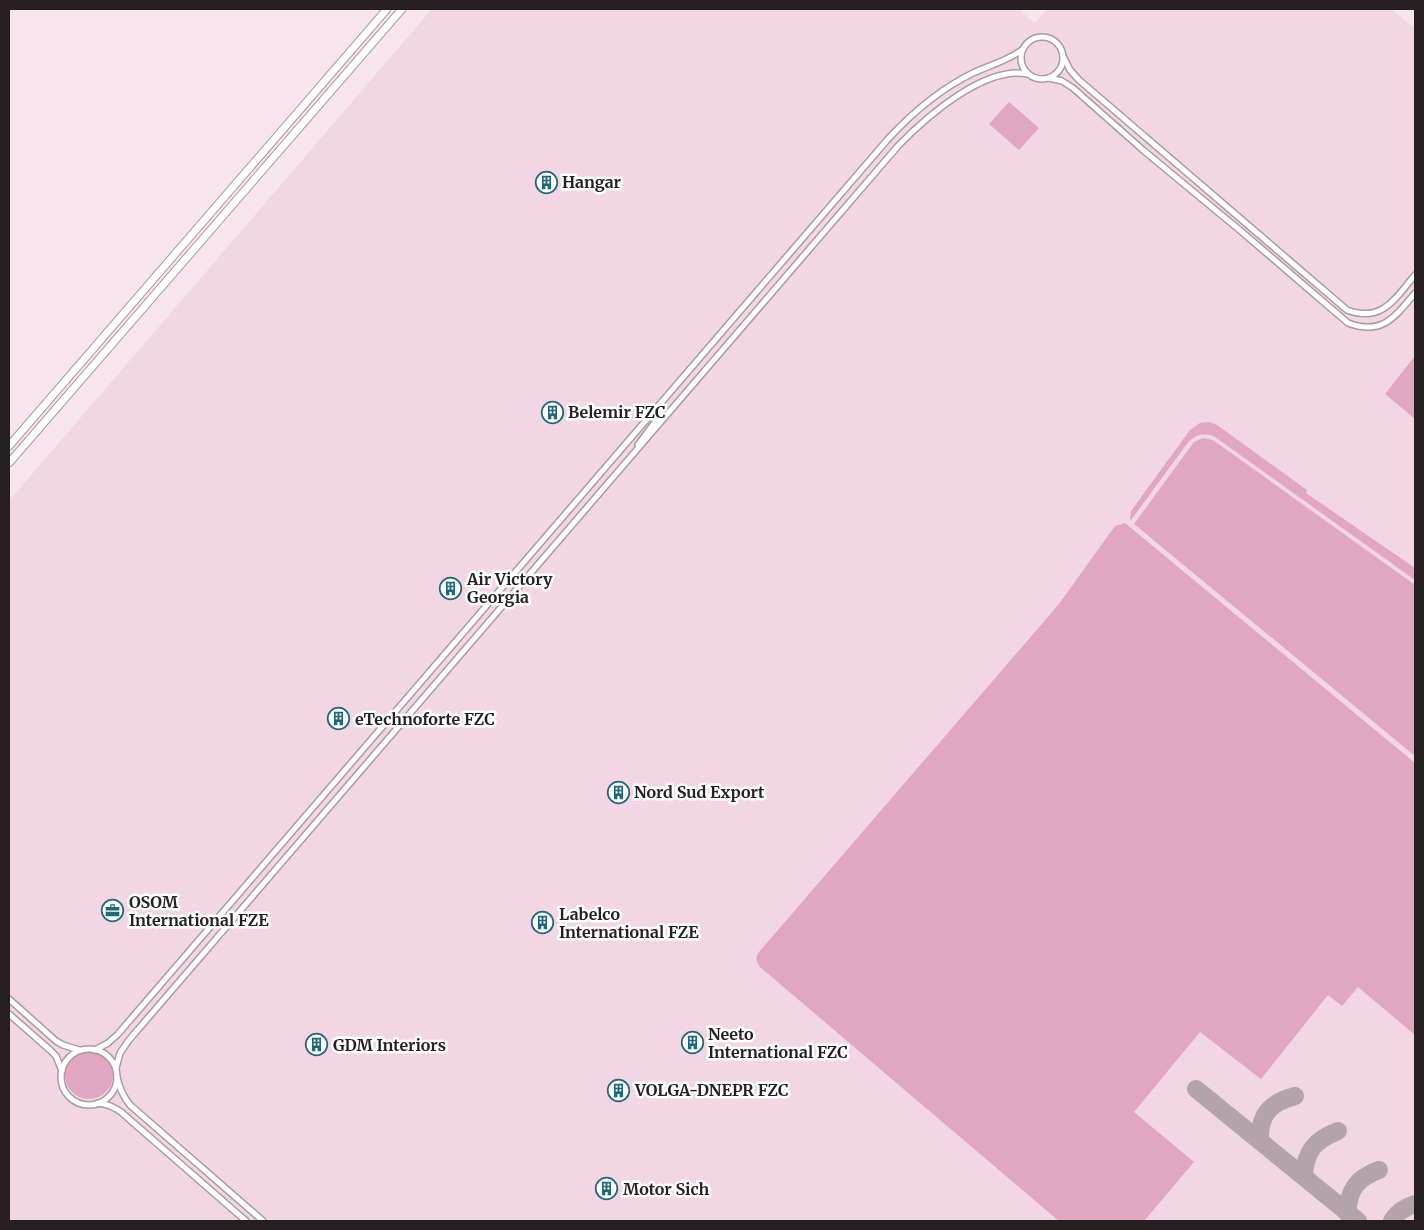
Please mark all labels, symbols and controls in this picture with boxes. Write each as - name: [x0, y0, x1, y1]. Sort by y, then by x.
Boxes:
- building icon: Hangar: [534, 170, 558, 194]
- place label: Hangar: [562, 172, 622, 192]
- building icon: Belemir FZC: [540, 400, 564, 424]
- place label: Belemir FZC: [568, 402, 666, 422]
- place label: Air Victory Georgia: [466, 569, 553, 607]
- building icon: Air Victory Georgia: [439, 576, 463, 600]
- building icon: eTechnoforte FZC: [327, 707, 351, 731]
- place label: eTechnoforte FZC: [355, 709, 495, 729]
- building icon: Nord Sud Export: [606, 780, 630, 804]
- place label: Nord Sud Export: [634, 782, 765, 802]
- place label: OSOM International FZE: [129, 892, 269, 930]
- office icon: OSOM International FZE: [101, 899, 125, 923]
- place label: Labelco International FZE: [559, 904, 699, 942]
- building icon: Labelco International FZE: [531, 911, 555, 935]
- place label: Neeto International FZC: [708, 1024, 848, 1062]
- building icon: Neeto International FZC: [680, 1031, 704, 1055]
- building icon: GDM Interiors: [305, 1033, 329, 1057]
- place label: GDM Interiors: [333, 1035, 446, 1055]
- building icon: VOLGA-DNEPR FZC: [607, 1078, 631, 1102]
- place label: VOLGA-DNEPR FZC: [634, 1080, 789, 1100]
- building icon: Motor Sich: [595, 1177, 619, 1201]
- place label: Motor Sich: [623, 1179, 709, 1199]

